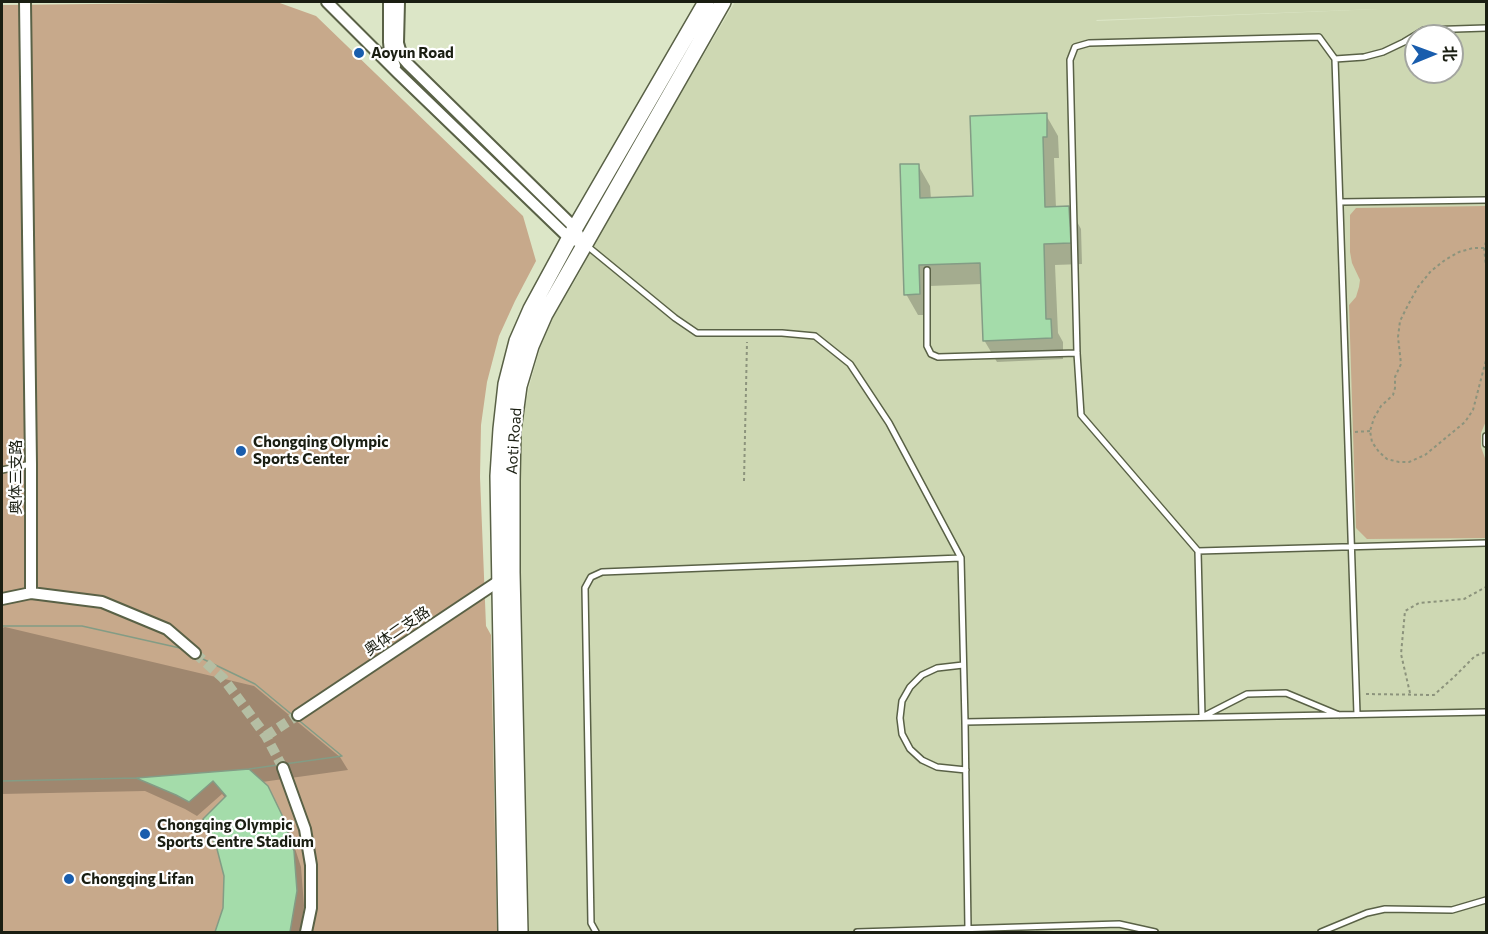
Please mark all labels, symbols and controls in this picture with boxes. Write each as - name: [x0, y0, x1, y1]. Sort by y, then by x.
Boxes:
- north arrow: [1404, 24, 1464, 84]
- place label: Aoyun Road: [371, 44, 454, 62]
- marker: Aoyun Road: [352, 46, 366, 60]
- text: 北: [1441, 46, 1460, 62]
- street label: Aoti Road: [503, 407, 525, 475]
- place label: Chongqing Olympic Sports Center: [253, 433, 388, 468]
- street label: 奥体三支路: [7, 440, 25, 514]
- marker: Chongqing Olympic Sports Center: [234, 444, 248, 458]
- street label: 奥体二支路: [361, 603, 433, 659]
- place label: Chongqing Olympic Sports Centre Stadium: [157, 816, 314, 851]
- marker: Chongqing Olympic Sports Centre Stadium: [138, 827, 152, 841]
- place label: Chongqing Lifan: [81, 870, 194, 888]
- marker: Chongqing Lifan: [62, 872, 76, 886]

